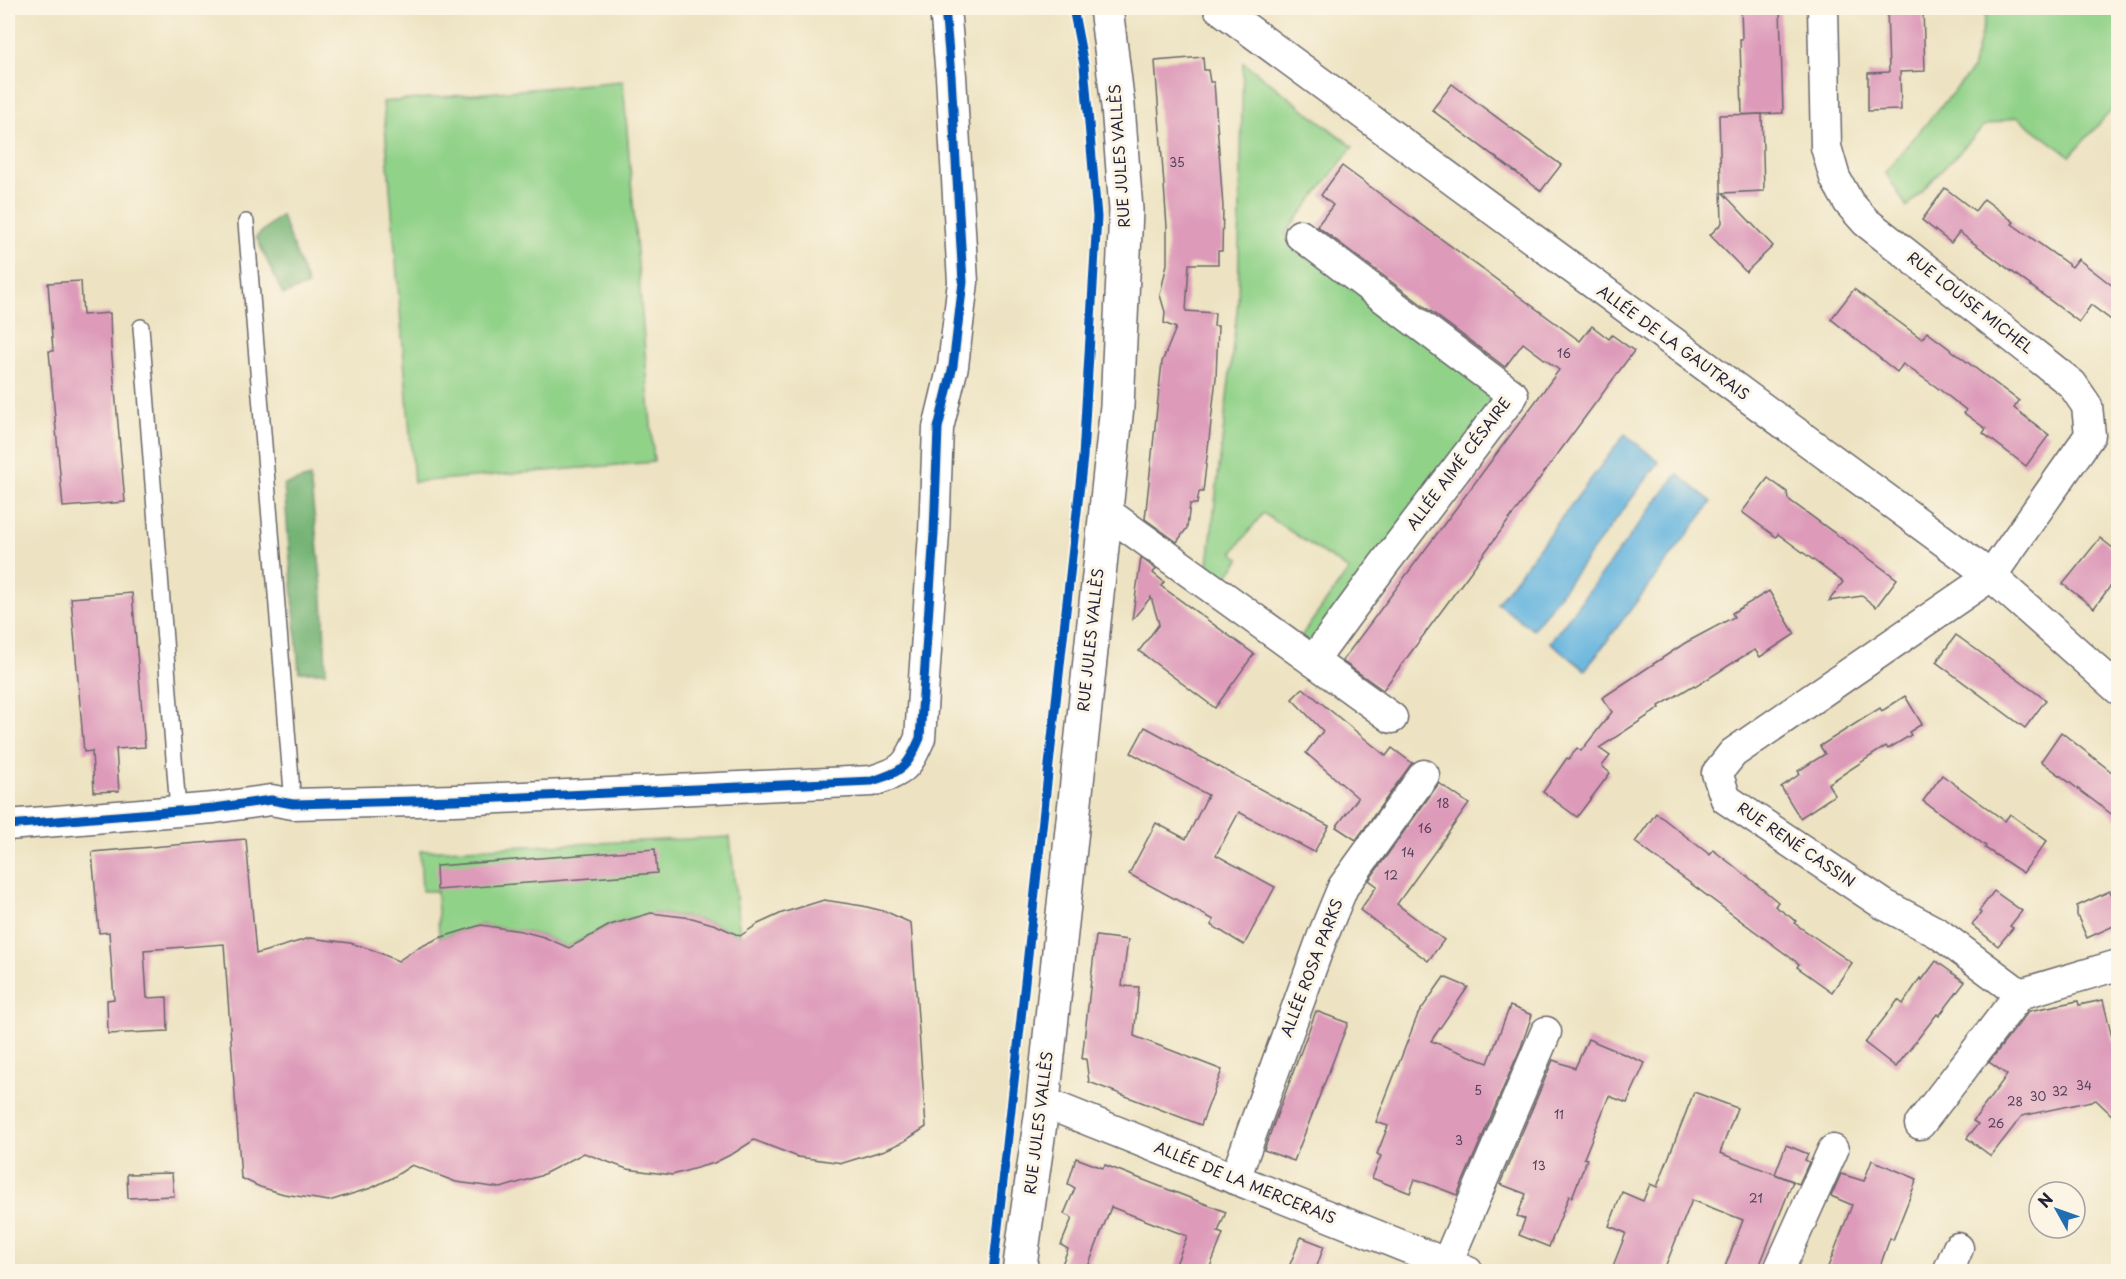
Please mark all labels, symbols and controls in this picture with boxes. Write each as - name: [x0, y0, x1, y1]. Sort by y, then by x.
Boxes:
- street label: RUE JULES VALLÈS: [1102, 83, 1135, 229]
- house number: 35: [1169, 153, 1185, 171]
- street label: RUE LOUISE MICHEL: [1903, 245, 2039, 358]
- street label: ALLÉE DE LA GAUTRAIS: [1593, 279, 1755, 405]
- house number: 16: [1557, 344, 1571, 362]
- street label: ALLÉE AIMÉ CÉSAIRE: [1400, 392, 1515, 534]
- street label: RUE JULES VALLÈS: [1071, 567, 1108, 713]
- house number: 18: [1437, 794, 1449, 812]
- street label: RUE RENÉ CASSIN: [1733, 796, 1860, 892]
- house number: 16: [1418, 819, 1432, 837]
- house number: 14: [1401, 843, 1415, 861]
- house number: 12: [1384, 866, 1398, 884]
- street label: ALLÉE ROSA PARKS: [1274, 895, 1348, 1040]
- street label: RUE JULES VALLÈS: [1017, 1050, 1058, 1196]
- house number: 34: [2076, 1076, 2092, 1094]
- house number: 5: [1474, 1081, 1482, 1099]
- house number: 32: [2052, 1082, 2068, 1100]
- house number: 30: [2030, 1087, 2047, 1105]
- house number: 28: [2007, 1092, 2023, 1110]
- house number: 11: [1554, 1105, 1564, 1123]
- house number: 26: [1988, 1114, 2004, 1132]
- house number: 3: [1455, 1131, 1463, 1149]
- street label: ALLÉE DE LA MERCERAIS: [1151, 1135, 1340, 1229]
- house number: 13: [1532, 1156, 1546, 1174]
- north arrow: [2027, 1180, 2087, 1240]
- text: N: [2031, 1187, 2058, 1212]
- house number: 21: [1749, 1189, 1763, 1207]

